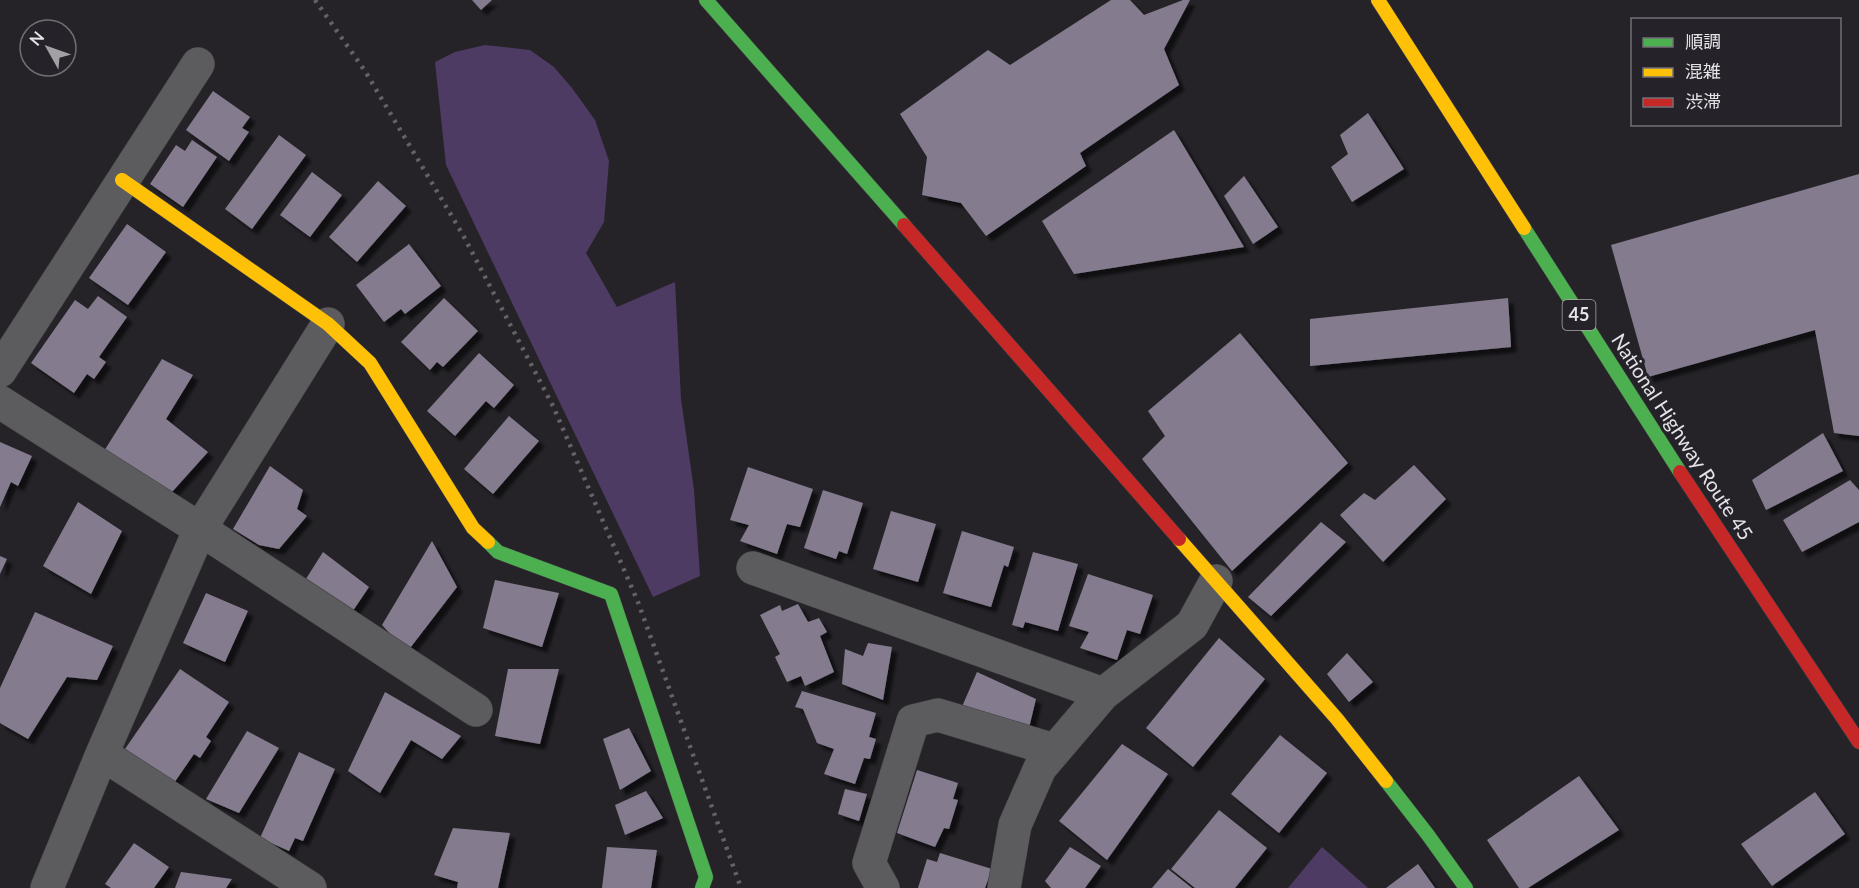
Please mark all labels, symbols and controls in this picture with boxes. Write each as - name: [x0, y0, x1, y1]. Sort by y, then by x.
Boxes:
- north arrow: [18, 18, 78, 78]
- legend: [1631, 18, 1841, 126]
- text: N: [25, 27, 47, 49]
- text: 順調: [1685, 30, 1721, 52]
- text: 混雑: [1685, 60, 1721, 82]
- text: 渋滞: [1685, 90, 1721, 112]
- road number: 45: [1562, 300, 1596, 330]
- street label: National Highway Route 45: [1607, 329, 1759, 544]

